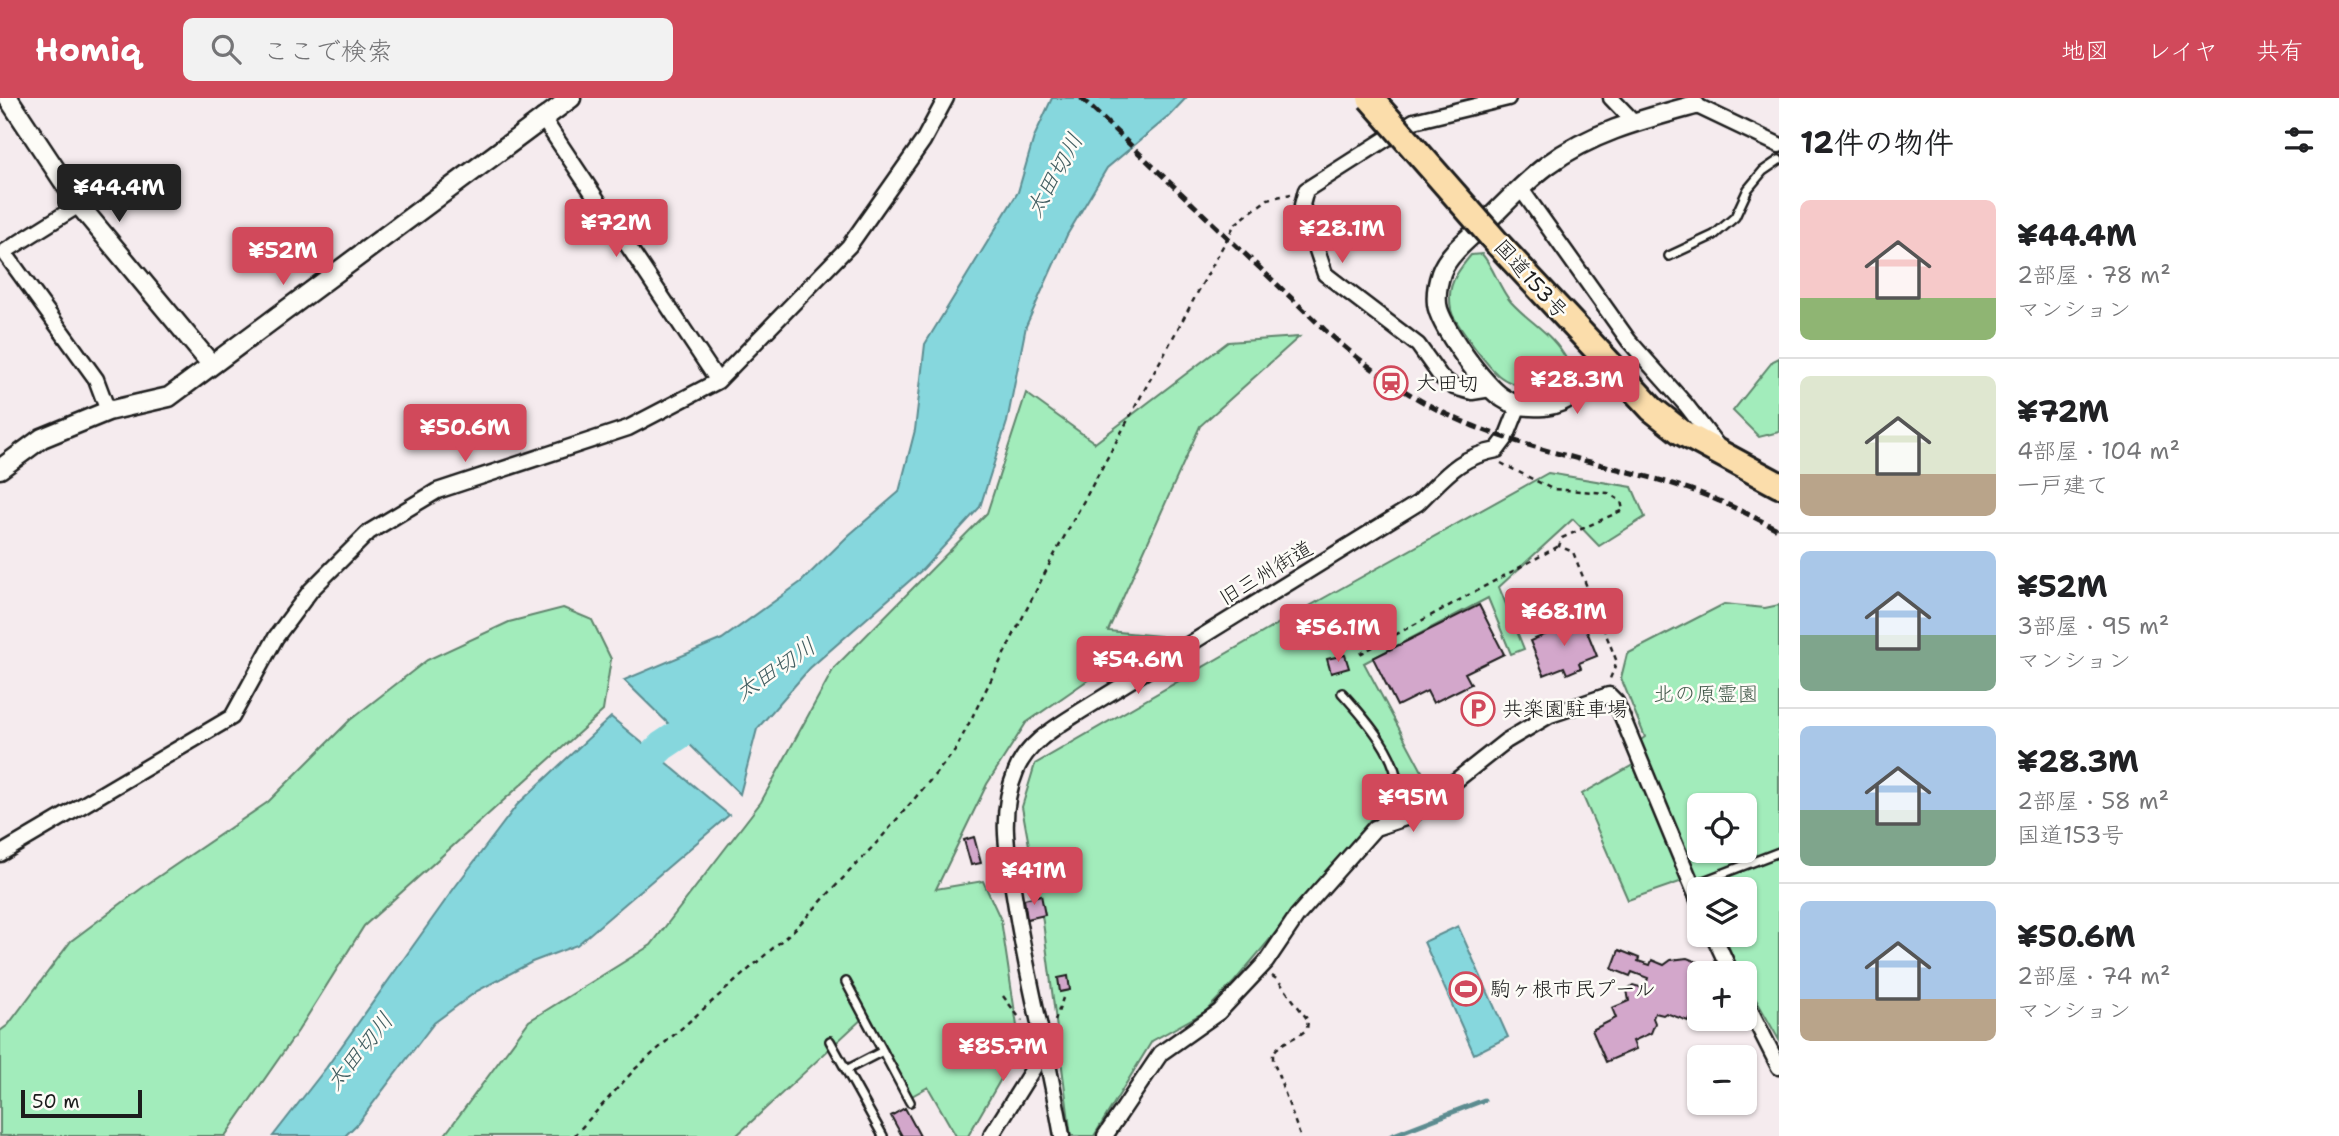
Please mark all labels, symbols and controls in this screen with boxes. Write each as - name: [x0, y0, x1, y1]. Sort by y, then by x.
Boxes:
- search box: [183, 18, 673, 81]
- text: Homiq: [35, 27, 141, 72]
- icon: search: [207, 30, 245, 68]
- text: ここで検索: [263, 33, 393, 68]
- text: 地図: [2061, 35, 2109, 67]
- text: レイヤ: [2147, 35, 2218, 67]
- text: 共有: [2256, 35, 2304, 67]
- icon: filters: [2280, 121, 2318, 159]
- text: 12件の物件: [1800, 122, 1954, 163]
- water label: 太田切川: [1019, 127, 1089, 223]
- pin: ¥44.4M: [62, 164, 176, 224]
- text: ¥44.4M: [73, 172, 165, 202]
- pin: ¥72M: [575, 200, 657, 259]
- pin: ¥28.1M: [1285, 206, 1399, 265]
- text: ¥72M: [581, 207, 651, 237]
- text: ¥28.1M: [1299, 213, 1385, 243]
- text: ¥44.4M: [2017, 215, 2137, 256]
- pin: ¥52M: [242, 228, 324, 287]
- icon: home: [1856, 228, 1940, 312]
- street label: 国道153号: [1488, 233, 1574, 325]
- text: ¥52M: [248, 235, 318, 265]
- text: 2部屋 · 78 m²: [2017, 260, 2171, 290]
- text: マンション: [2017, 294, 2131, 324]
- pin: ¥28.3M: [1520, 356, 1634, 416]
- station icon: 大田切: [1372, 364, 1410, 402]
- text: ¥28.3M: [1530, 364, 1624, 394]
- place label: 大田切: [1416, 369, 1479, 397]
- text: ¥72M: [2017, 391, 2109, 432]
- pin: ¥50.6M: [408, 404, 522, 464]
- icon: home: [1856, 404, 1940, 488]
- text: ¥50.6M: [420, 412, 510, 442]
- text: 4部屋 · 104 m²: [2017, 436, 2180, 466]
- text: 一戸建て: [2017, 470, 2109, 500]
- street label: 旧三州街道: [1214, 534, 1318, 612]
- text: ¥52M: [2017, 566, 2108, 607]
- icon: home: [1856, 579, 1940, 663]
- pin: ¥68.1M: [1507, 588, 1621, 648]
- text: ¥68.1M: [1521, 596, 1607, 626]
- pin: ¥56.1M: [1281, 604, 1395, 664]
- text: 3部屋 · 95 m²: [2017, 611, 2169, 641]
- text: ¥56.1M: [1296, 612, 1380, 642]
- water label: 太田切川: [728, 631, 822, 707]
- pin: ¥54.6M: [1081, 636, 1195, 696]
- text: ¥54.6M: [1093, 644, 1183, 674]
- text: マンション: [2017, 645, 2131, 675]
- park label: 北の原霊園: [1654, 680, 1759, 708]
- parking icon: 共楽園駐車場: [1459, 690, 1497, 728]
- place label: 共楽園駐車場: [1502, 695, 1628, 723]
- text: ¥28.3M: [2017, 741, 2139, 782]
- icon: home: [1856, 754, 1940, 838]
- pin: ¥95M: [1372, 774, 1454, 834]
- text: ¥95M: [1378, 782, 1448, 812]
- text: 2部屋 · 58 m²: [2017, 786, 2169, 816]
- map controls: [1687, 793, 1757, 1115]
- button: locate: [1687, 793, 1757, 863]
- text: 国道153号: [2017, 820, 2124, 850]
- pin: ¥41M: [993, 848, 1075, 907]
- text: ¥41M: [1002, 855, 1066, 885]
- button: layers: [1687, 877, 1757, 947]
- text: ¥50.6M: [2017, 916, 2136, 957]
- icon: home: [1856, 929, 1940, 1013]
- button: +: [1687, 961, 1757, 1031]
- text: 2部屋 · 74 m²: [2017, 961, 2171, 991]
- sports icon: 駒ヶ根市民プール: [1447, 970, 1485, 1008]
- place label: 駒ヶ根市民プール: [1490, 975, 1655, 1003]
- text: マンション: [2017, 995, 2131, 1025]
- water label: 太田切川: [318, 1006, 400, 1096]
- pin: ¥85.7M: [946, 1024, 1060, 1083]
- text: ¥85.7M: [958, 1031, 1048, 1061]
- button: −: [1687, 1045, 1757, 1115]
- scale bar: [21, 1087, 142, 1119]
- text: 50 m: [32, 1089, 80, 1114]

